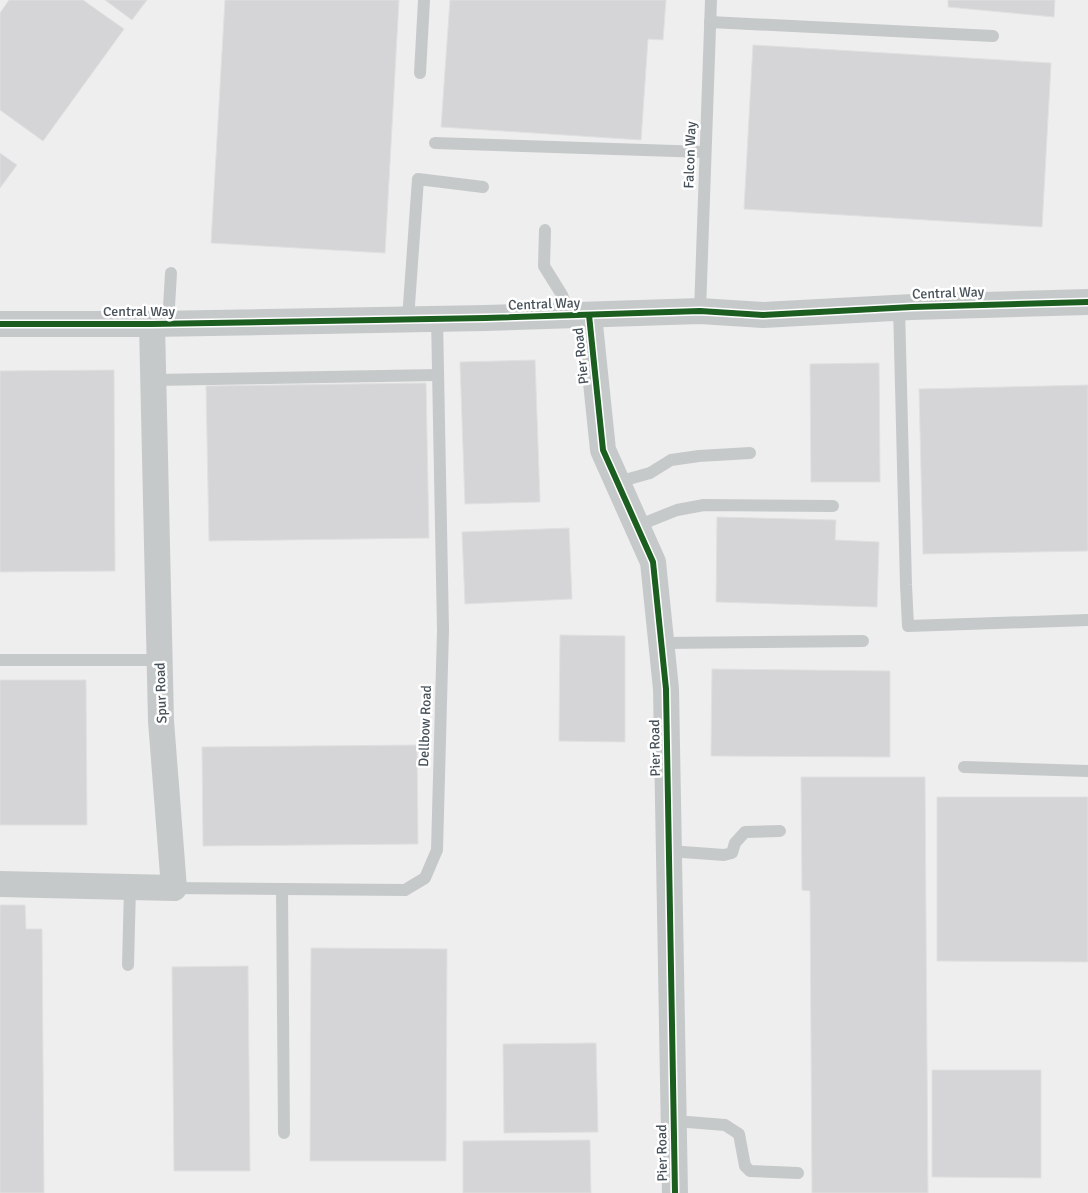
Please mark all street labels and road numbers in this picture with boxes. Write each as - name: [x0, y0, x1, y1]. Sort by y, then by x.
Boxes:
- street label: Falcon Way: [680, 121, 700, 189]
- street label: Central Way: [912, 283, 985, 303]
- street label: Central Way: [508, 294, 581, 314]
- street label: Central Way: [103, 303, 175, 320]
- street label: Pier Road: [570, 327, 592, 385]
- street label: Spur Road: [151, 662, 171, 724]
- street label: Dellbow Road: [415, 685, 435, 767]
- street label: Pier Road: [646, 719, 664, 777]
- street label: Pier Road: [653, 1124, 671, 1182]

